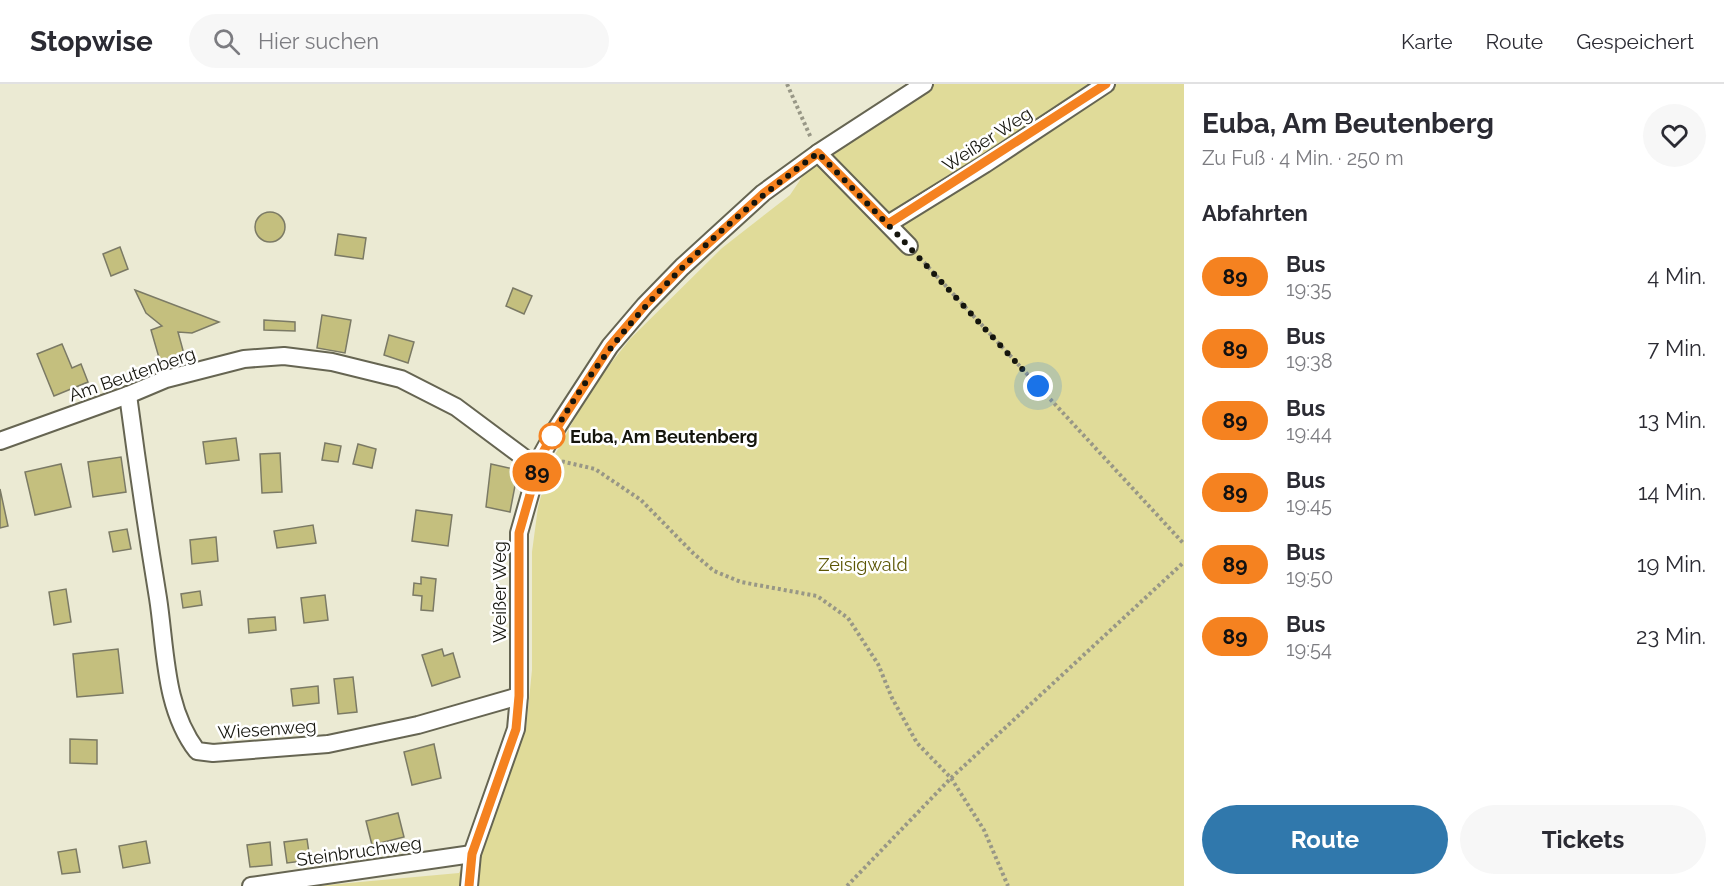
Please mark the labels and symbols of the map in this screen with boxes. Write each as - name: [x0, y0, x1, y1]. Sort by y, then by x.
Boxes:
- street label: Weißer Weg: [939, 102, 1035, 176]
- street label: Am Beutenberg: [66, 343, 198, 405]
- your location: [1023, 371, 1053, 401]
- marker: Euba, Am Beutenberg: [539, 423, 565, 449]
- place label: Euba, Am Beutenberg: [570, 426, 758, 447]
- line badge: 89: [510, 452, 564, 492]
- street label: Weißer Weg: [489, 541, 510, 643]
- park label: Zeisigwald: [818, 554, 908, 575]
- street label: Wiesenweg: [217, 715, 317, 743]
- street label: Steinbruchweg: [295, 832, 423, 870]

